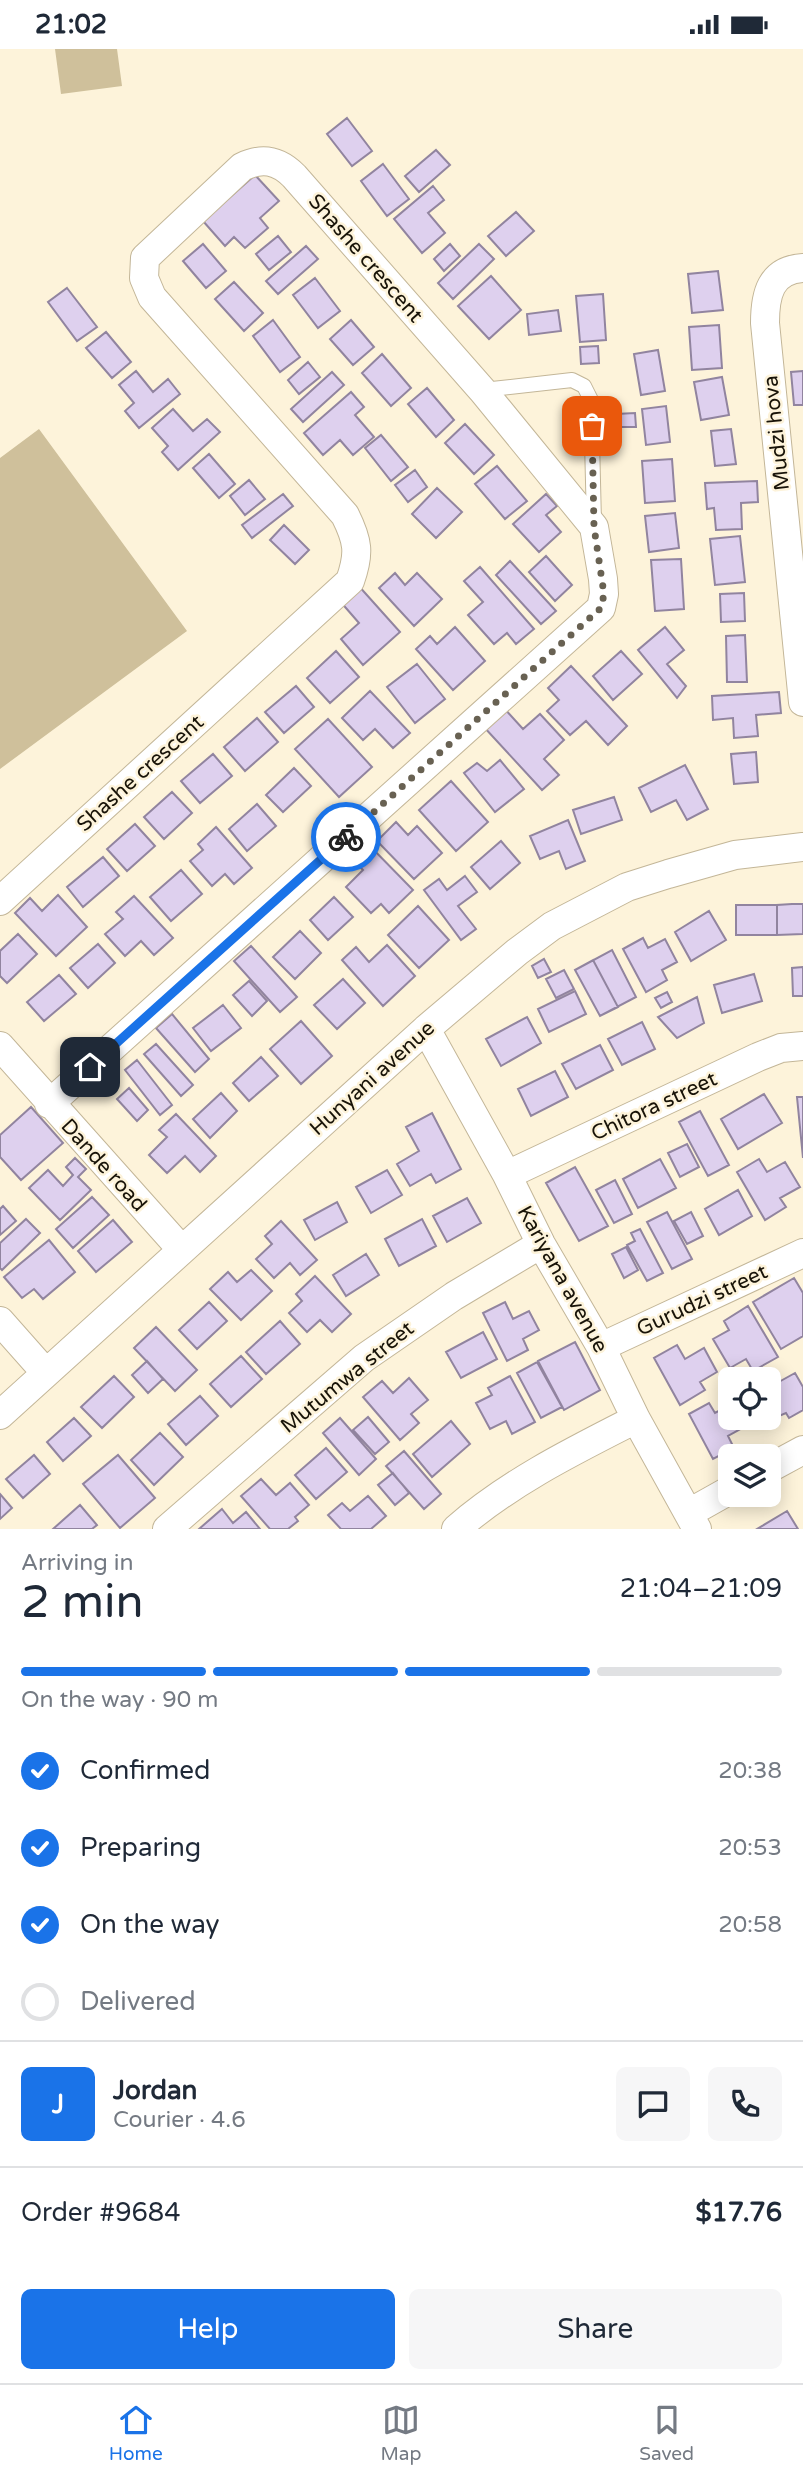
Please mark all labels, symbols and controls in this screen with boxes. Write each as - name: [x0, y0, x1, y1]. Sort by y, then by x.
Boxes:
- text: 21:02: [35, 9, 107, 40]
- street label: Shashe crescent: [303, 189, 428, 328]
- street label: Mudzi hova: [758, 374, 795, 492]
- pin: [562, 396, 622, 456]
- icon: bag: [573, 407, 611, 445]
- street label: Shashe crescent: [72, 710, 209, 837]
- courier: [311, 802, 381, 872]
- icon: bike: [327, 818, 365, 856]
- street label: Hunyani avenue: [305, 1016, 440, 1141]
- pin: [60, 1037, 120, 1097]
- icon: home: [71, 1048, 109, 1086]
- street label: Chitora street: [587, 1066, 721, 1147]
- street label: Dande road: [55, 1114, 152, 1217]
- street label: Kariyana avenue: [512, 1201, 613, 1357]
- street label: Gurudzi street: [633, 1259, 772, 1342]
- street label: Mutumwa street: [276, 1316, 419, 1439]
- map controls: [718, 1367, 781, 1507]
- button: locate: [718, 1367, 781, 1430]
- button: layers: [718, 1444, 781, 1507]
- text: Arriving in: [21, 1549, 134, 1577]
- text: 21:04–21:09: [620, 1573, 782, 1604]
- text: 2 min: [21, 1575, 144, 1630]
- text: On the way · 90 m: [21, 1686, 218, 1714]
- icon: check: [21, 1752, 59, 1790]
- text: Confirmed: [80, 1755, 210, 1786]
- text: 20:38: [718, 1757, 782, 1785]
- icon: check: [21, 1829, 59, 1867]
- text: Preparing: [80, 1832, 201, 1863]
- text: 20:53: [718, 1834, 782, 1862]
- icon: check: [21, 1906, 59, 1944]
- text: On the way: [80, 1909, 220, 1940]
- text: 20:58: [718, 1911, 782, 1939]
- text: Delivered: [80, 1986, 196, 2017]
- button: chat: [616, 2067, 690, 2141]
- button: phone: [708, 2067, 782, 2141]
- text: Jordan: [113, 2075, 197, 2106]
- text: J: [52, 2089, 64, 2120]
- text: Courier · 4.6: [113, 2106, 246, 2134]
- text: Order #9684: [21, 2197, 181, 2228]
- text: $17.76: [695, 2197, 782, 2228]
- button: Help: [21, 2289, 395, 2369]
- button: Share: [409, 2289, 782, 2369]
- tab: Home: [109, 2401, 163, 2465]
- tab: Map: [380, 2401, 421, 2465]
- tab: Saved: [639, 2401, 694, 2465]

